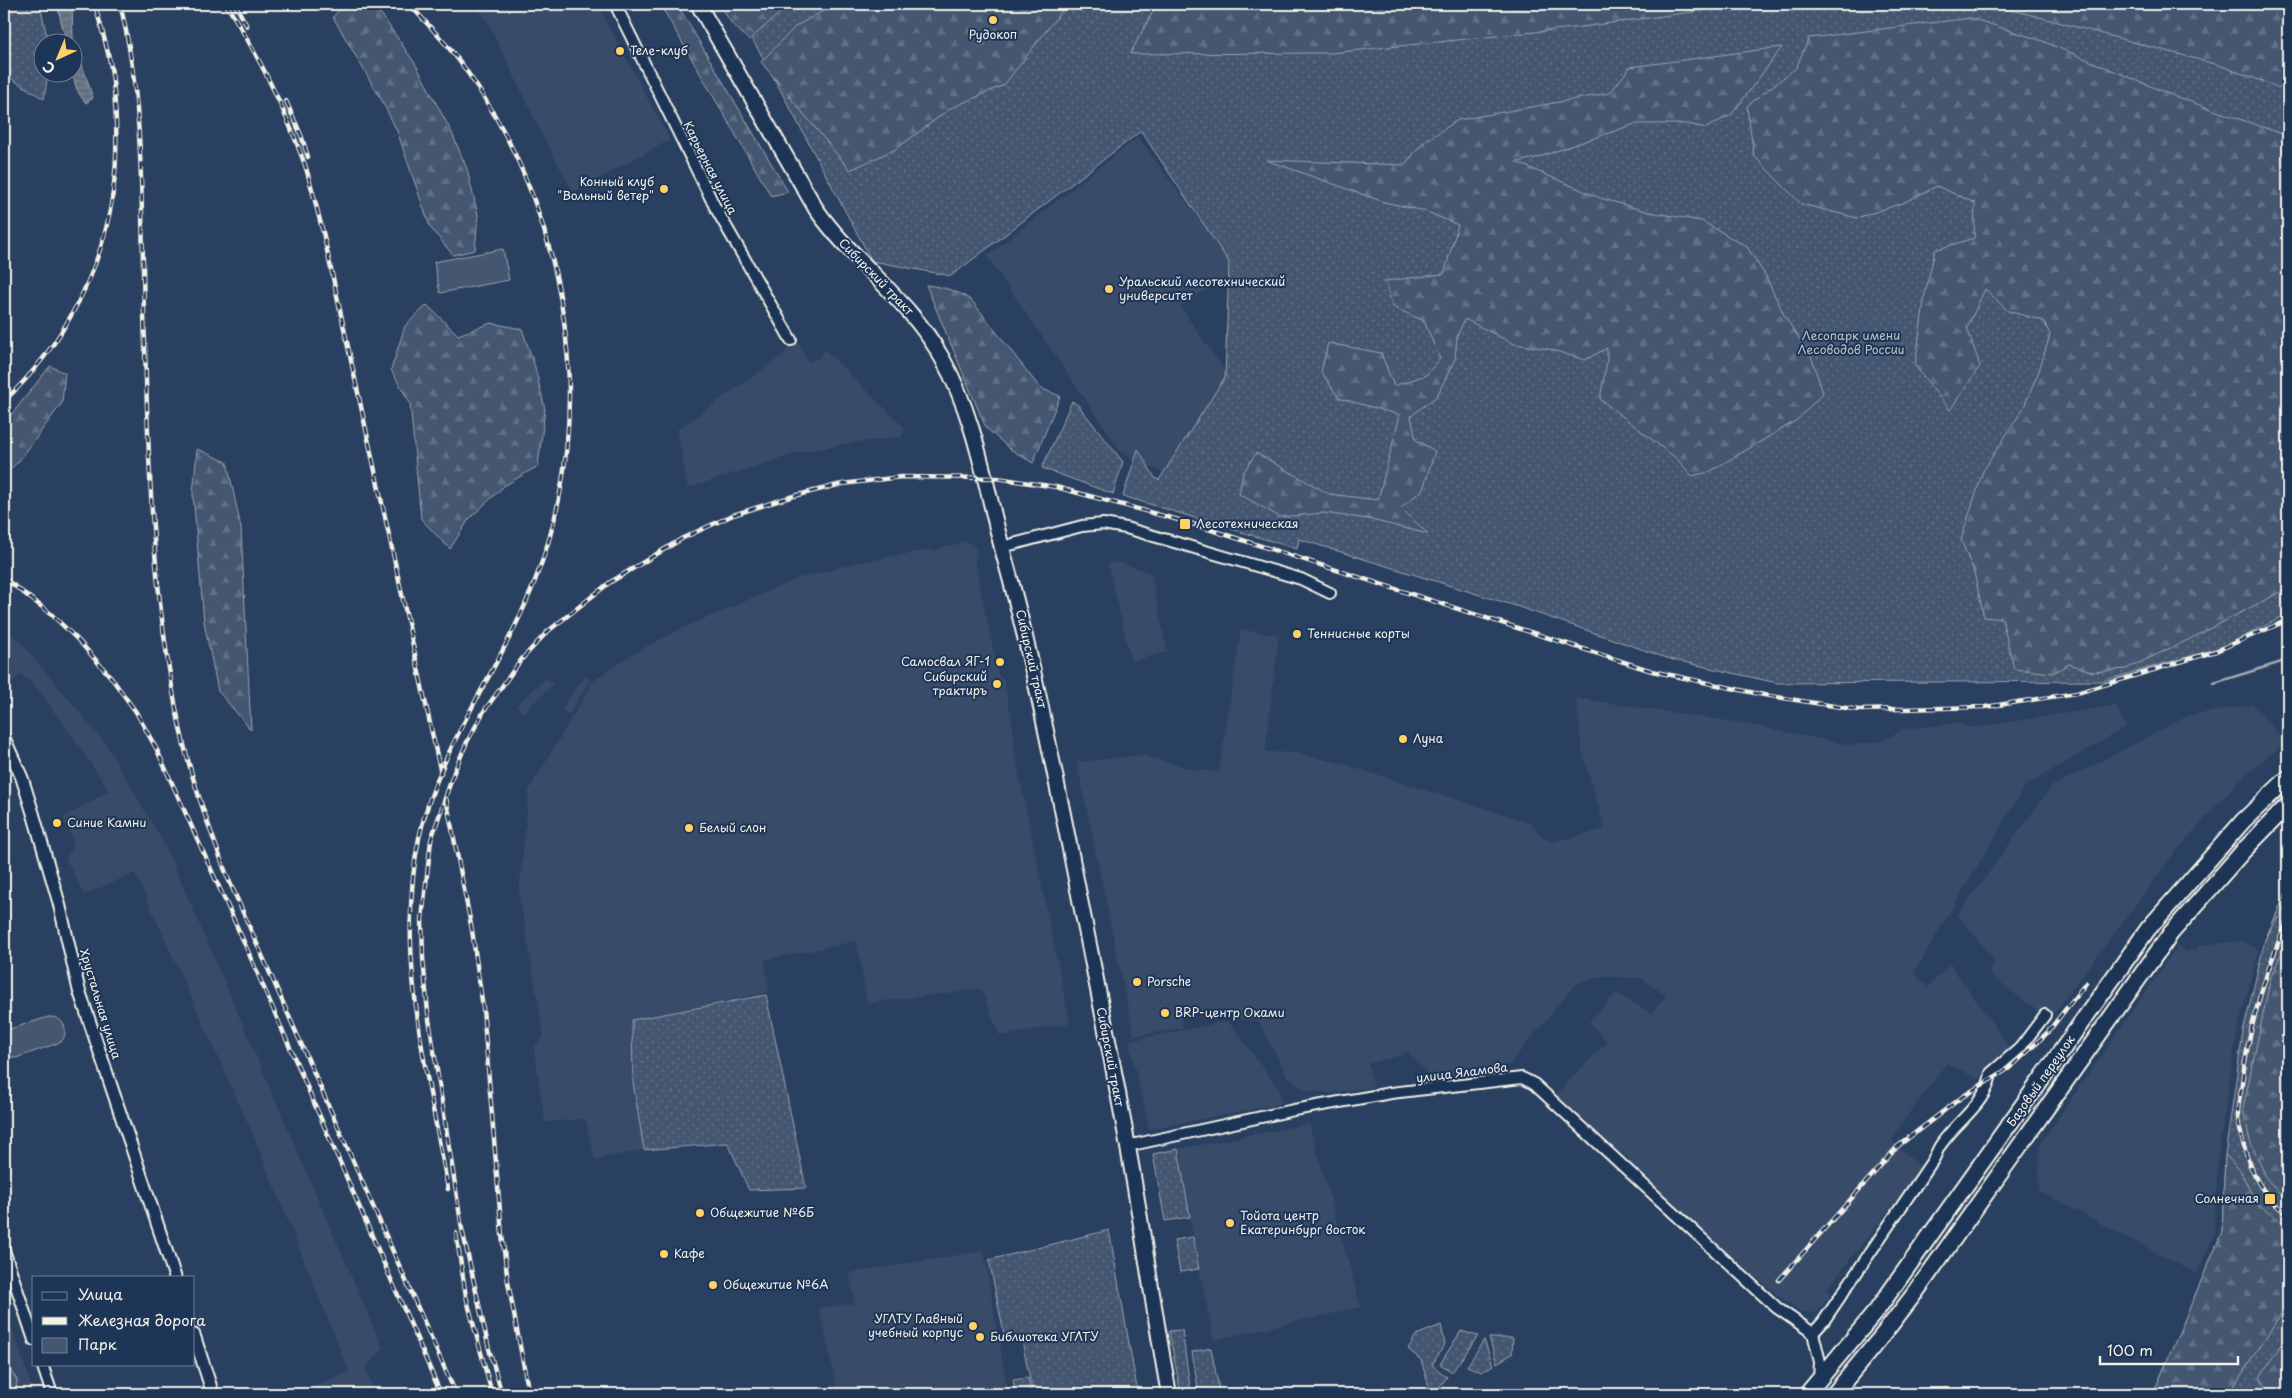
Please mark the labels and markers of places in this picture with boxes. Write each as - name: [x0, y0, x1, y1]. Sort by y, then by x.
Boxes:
- marker: Рудокоп: [987, 14, 999, 26]
- place label: Рудокоп: [969, 25, 1017, 43]
- place label: Теле-клуб: [630, 41, 688, 59]
- marker: Теле-клуб: [614, 45, 626, 57]
- place label: Конный клуб "Вольный ветер": [557, 172, 654, 204]
- marker: Конный клуб "Вольный ветер": [658, 183, 670, 195]
- place label: Уральский лесотехнический университет: [1119, 272, 1285, 304]
- marker: Уральский лесотехнический университет: [1103, 283, 1115, 295]
- place label: Лесотехническая: [1196, 514, 1298, 532]
- marker: Лесотехническая: [1178, 517, 1192, 531]
- place label: Теннисные корты: [1307, 624, 1410, 642]
- marker: Теннисные корты: [1291, 628, 1303, 640]
- place label: Самосвал ЯГ-1: [901, 652, 990, 670]
- marker: Самосвал ЯГ-1: [994, 656, 1006, 668]
- place label: Сибирский трактиръ: [923, 667, 987, 699]
- marker: Сибирский трактиръ: [991, 678, 1003, 690]
- place label: Луна: [1413, 729, 1444, 747]
- marker: Луна: [1397, 733, 1409, 745]
- place label: Синие Камни: [67, 813, 147, 831]
- marker: Синие Камни: [51, 817, 63, 829]
- place label: Белый слон: [699, 818, 766, 836]
- marker: Белый слон: [683, 822, 695, 834]
- place label: Porsche: [1147, 972, 1191, 990]
- marker: Porsche: [1131, 976, 1143, 988]
- place label: BRP-центр Оками: [1175, 1003, 1285, 1021]
- marker: BRP-центр Оками: [1159, 1007, 1171, 1019]
- place label: Солнечная: [2195, 1189, 2259, 1207]
- marker: Солнечная: [2263, 1192, 2277, 1206]
- place label: Общежитие №6Б: [710, 1203, 814, 1221]
- place label: Тойота центр Екатеринбург восток: [1240, 1206, 1366, 1238]
- marker: Общежитие №6Б: [694, 1207, 706, 1219]
- marker: Тойота центр Екатеринбург восток: [1224, 1217, 1236, 1229]
- place label: Кафе: [674, 1244, 705, 1262]
- marker: Кафе: [658, 1248, 670, 1260]
- place label: Общежитие №6А: [723, 1275, 828, 1293]
- marker: Общежитие №6А: [707, 1279, 719, 1291]
- place label: УГЛТУ Главный учебный корпус: [868, 1309, 963, 1341]
- marker: УГЛТУ Главный учебный корпус: [967, 1320, 979, 1332]
- place label: Библиотека УГЛТУ: [990, 1327, 1099, 1345]
- marker: Библиотека УГЛТУ: [974, 1331, 986, 1343]

